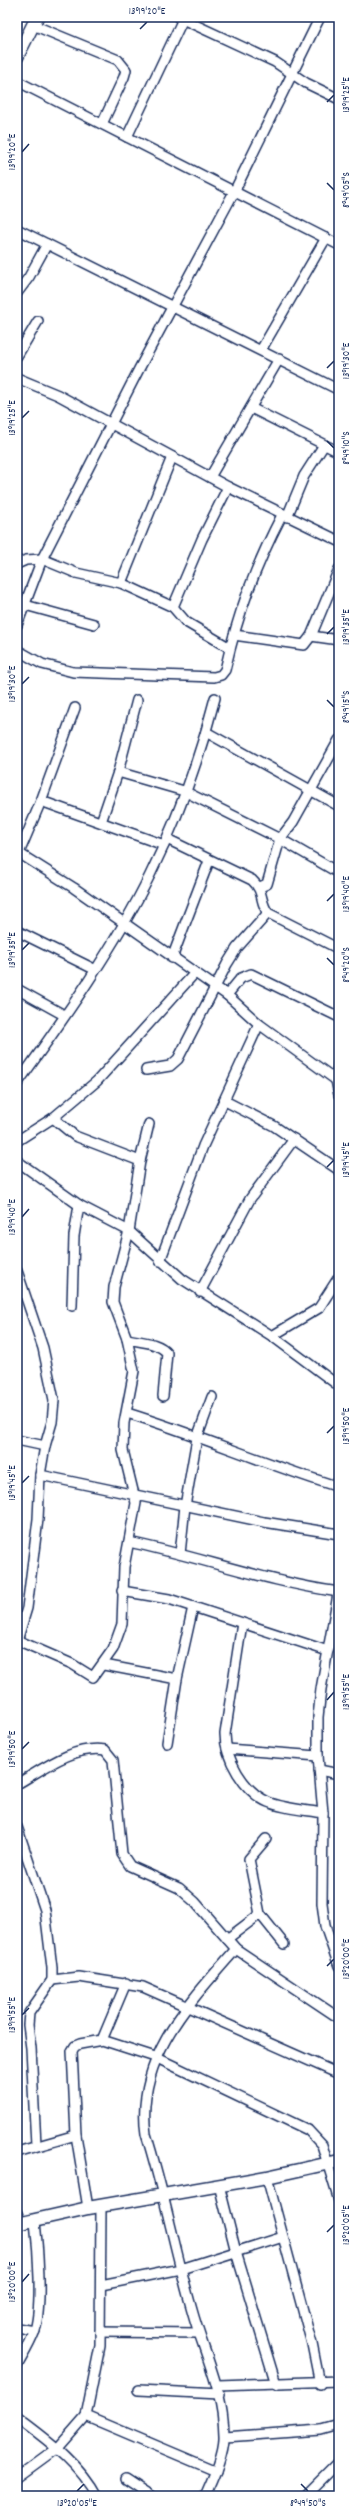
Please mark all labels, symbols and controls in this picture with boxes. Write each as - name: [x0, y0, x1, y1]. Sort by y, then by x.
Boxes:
- text: 13°19'20"E: [129, 5, 166, 19]
- text: 13°19'25"E: [340, 77, 354, 113]
- text: 13°19'20"E: [6, 133, 20, 170]
- text: 8°49'05"S: [340, 172, 354, 208]
- text: 13°19'30"E: [340, 342, 354, 379]
- text: 13°19'25"E: [6, 400, 20, 436]
- text: 8°49'10"S: [340, 431, 354, 465]
- text: 13°19'35"E: [340, 609, 354, 645]
- text: 13°19'30"E: [6, 665, 20, 702]
- text: 8°49'15"S: [340, 691, 354, 723]
- text: 13°19'40"E: [340, 875, 354, 912]
- text: 13°19'35"E: [6, 932, 20, 968]
- text: 8°49'20"S: [340, 947, 354, 983]
- text: 13°19'45"E: [340, 1142, 354, 1178]
- text: 13°19'40"E: [6, 1198, 20, 1235]
- text: 13°19'50"E: [340, 1407, 354, 1444]
- text: 13°19'45"E: [6, 1465, 20, 1501]
- text: 13°19'55"E: [340, 1674, 354, 1710]
- text: 13°19'50"E: [6, 1730, 20, 1767]
- text: 13°20'00"E: [340, 1938, 354, 1979]
- text: 13°19'55"E: [6, 1997, 20, 2033]
- text: 13°20'05"E: [340, 2205, 354, 2245]
- text: 13°20'00"E: [6, 2261, 20, 2302]
- text: 13°20'05"E: [57, 2497, 97, 2511]
- text: 8°49'50"S: [290, 2497, 326, 2511]

